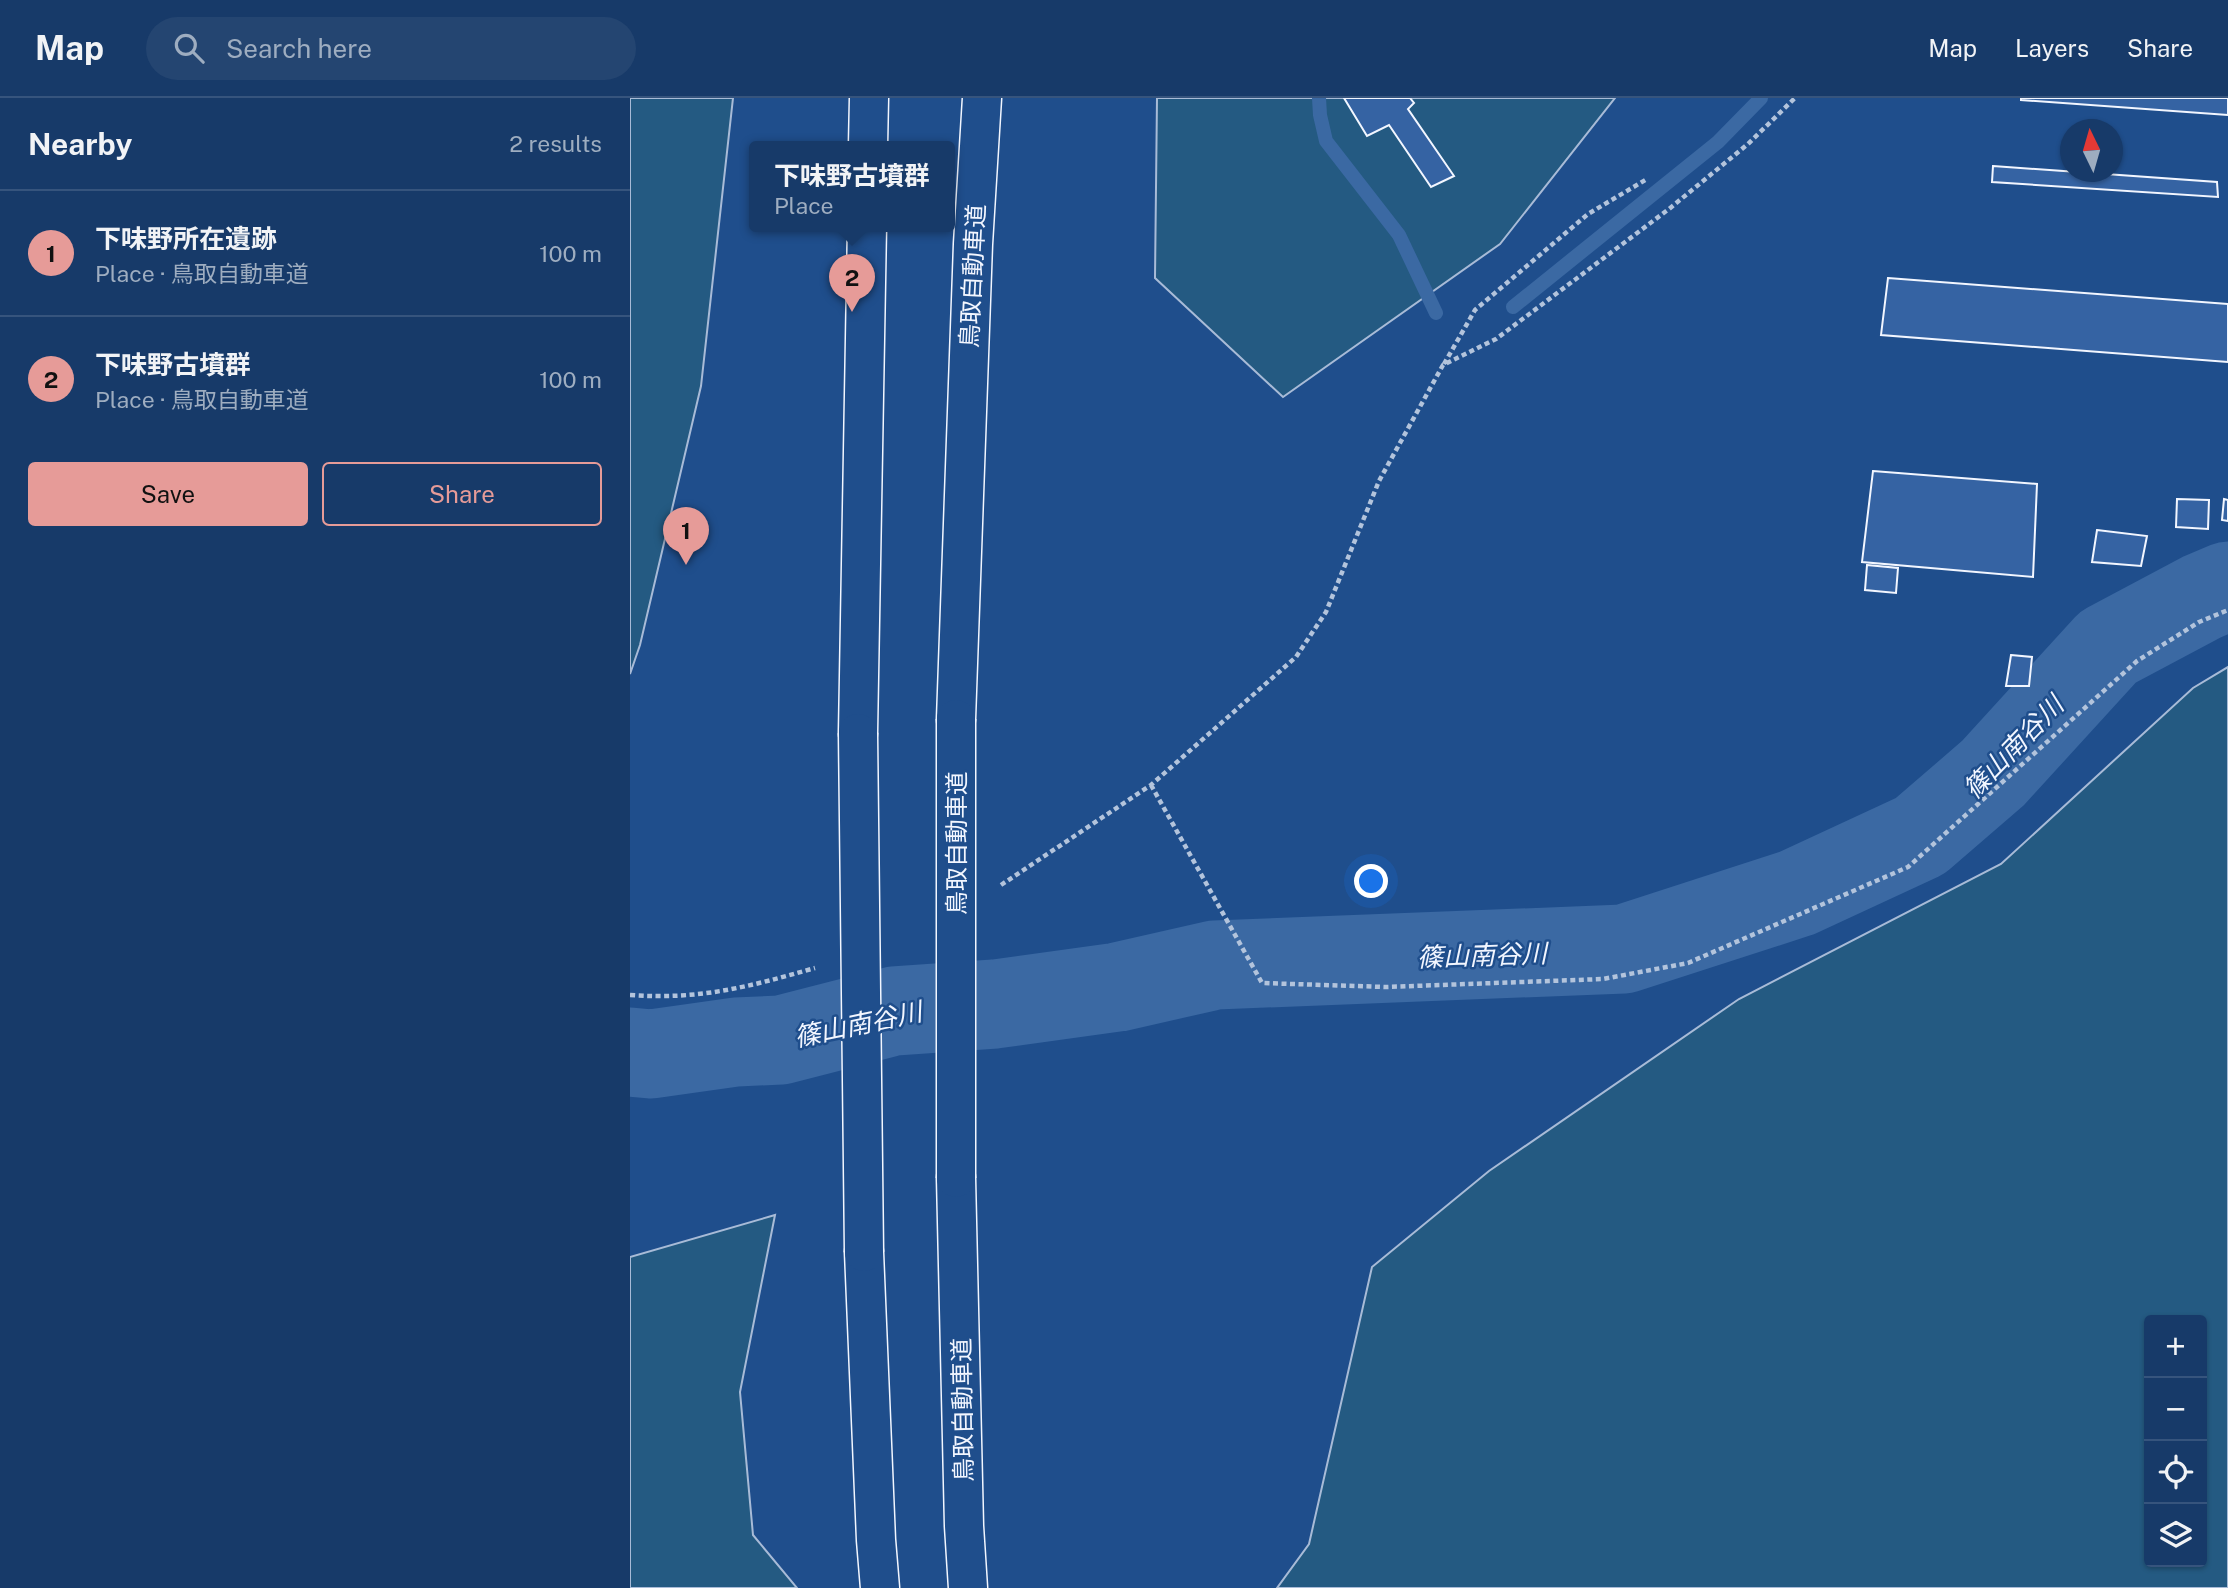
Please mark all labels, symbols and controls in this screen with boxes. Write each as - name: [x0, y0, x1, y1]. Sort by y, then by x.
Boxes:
- search box: [146, 17, 636, 80]
- text: Map: [35, 29, 104, 67]
- icon: search: [170, 29, 208, 67]
- text: Search here: [226, 33, 372, 64]
- text: Map: [1928, 34, 1977, 62]
- text: Layers: [2015, 34, 2089, 62]
- text: Share: [2127, 34, 2193, 62]
- north arrow: [2060, 119, 2123, 182]
- text: Nearby: [28, 126, 132, 162]
- text: 2 results: [509, 130, 602, 157]
- popup: [749, 141, 955, 232]
- text: 下味野古墳群: [774, 160, 930, 191]
- text: Place: [774, 192, 834, 219]
- street label: 鳥取自動車道: [954, 203, 990, 349]
- text: 下味野所在遺跡: [95, 223, 277, 254]
- text: 1: [46, 240, 56, 267]
- text: 100 m: [539, 240, 602, 267]
- pin: 2: [829, 254, 875, 312]
- text: Place · 鳥取自動車道: [95, 260, 309, 287]
- text: 下味野古墳群: [95, 349, 251, 380]
- text: 2: [44, 366, 58, 393]
- text: 100 m: [539, 366, 602, 393]
- text: Place · 鳥取自動車道: [95, 386, 309, 413]
- button: Save: [28, 462, 308, 526]
- button: Share: [322, 462, 602, 526]
- pin: 1: [663, 507, 709, 565]
- water label: 篠山南谷川: [1957, 687, 2071, 805]
- street label: 鳥取自動車道: [942, 771, 970, 915]
- your location: [1354, 864, 1388, 898]
- water label: 篠山南谷川: [1416, 937, 1550, 973]
- water label: 篠山南谷川: [791, 995, 928, 1053]
- map controls: [2144, 1315, 2207, 1567]
- button: +: [2144, 1315, 2207, 1378]
- street label: 鳥取自動車道: [947, 1338, 977, 1482]
- button: −: [2144, 1378, 2207, 1441]
- button: locate: [2144, 1441, 2207, 1504]
- button: layers: [2144, 1504, 2207, 1567]

